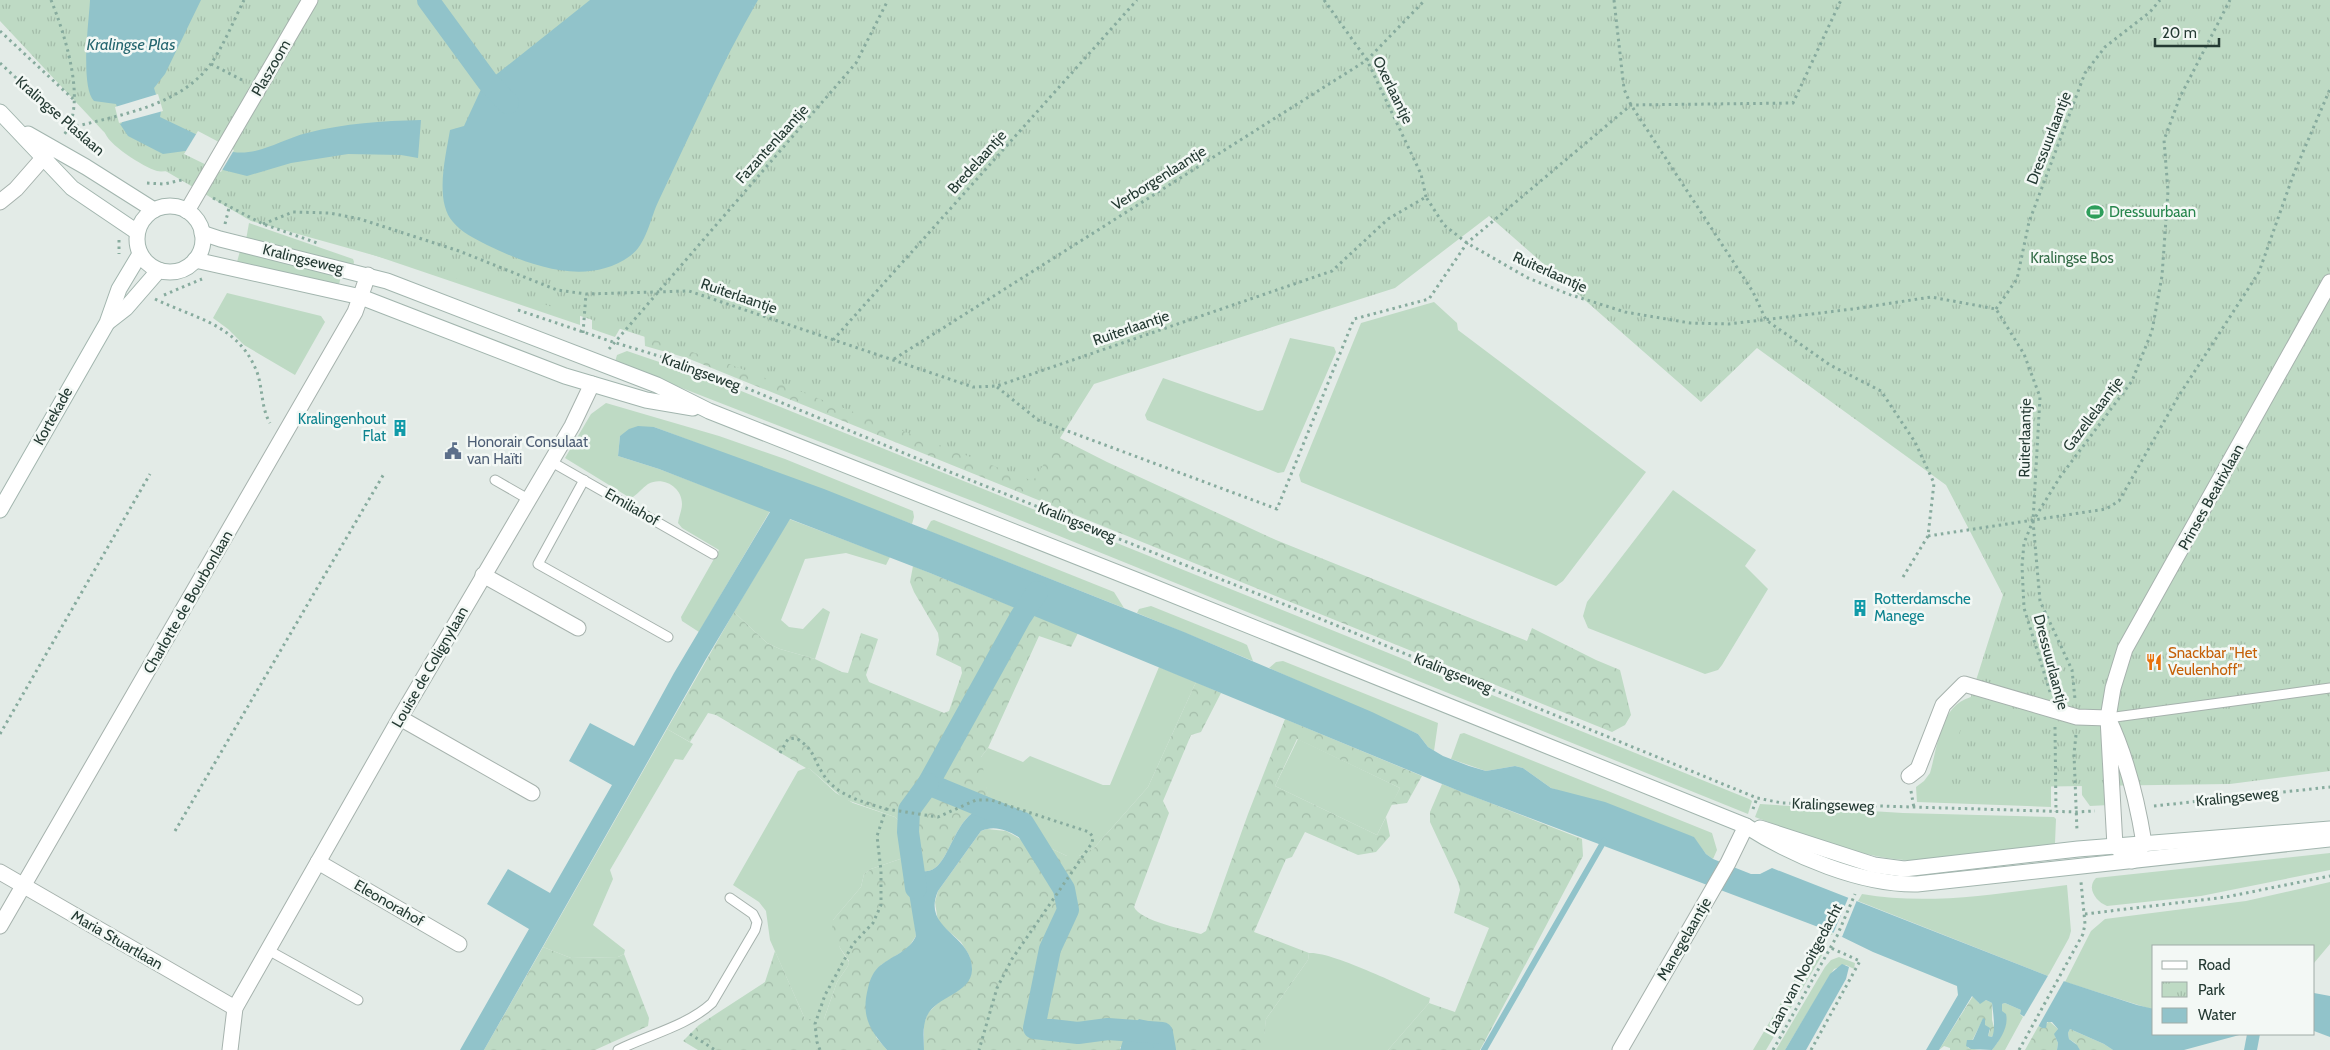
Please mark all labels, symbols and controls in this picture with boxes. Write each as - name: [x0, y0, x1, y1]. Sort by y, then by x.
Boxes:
- scale bar: [2155, 15, 2219, 47]
- text: 20 m: [2162, 24, 2197, 42]
- water label: Kralingse Plas: [87, 35, 175, 54]
- street label: Plaszoom: [248, 37, 294, 99]
- street label: Oxerlaantje: [1369, 53, 1417, 127]
- street label: Kralingse Plaslaan: [12, 72, 108, 160]
- street label: Dressuurlaantje: [2023, 89, 2075, 187]
- street label: Fazantenlaantje: [732, 101, 812, 187]
- street label: Bredelaantje: [944, 126, 1010, 197]
- street label: Verborgenlaantje: [1109, 142, 1210, 214]
- sports icon: Dressuurbaan: [2085, 202, 2105, 222]
- place label: Dressuurbaan: [2109, 203, 2196, 221]
- street label: Kralingseweg: [261, 240, 346, 278]
- street label: Ruiterlaantje: [1510, 248, 1590, 297]
- park label: Kralingse Bos: [2030, 249, 2114, 267]
- street label: Ruiterlaantje: [699, 275, 780, 318]
- street label: Ruiterlaantje: [1091, 306, 1172, 349]
- street label: Kralingseweg: [659, 349, 743, 395]
- street label: Gazellelaantje: [2059, 373, 2127, 455]
- street label: Kortekade: [30, 384, 76, 448]
- street label: Ruiterlaantje: [2015, 398, 2035, 478]
- place label: Kralingenhout Flat: [298, 410, 386, 445]
- building icon: Kralingenhout Flat: [390, 418, 410, 438]
- place label: Honorair Consulaat van Haïti: [467, 433, 588, 468]
- public building icon: Honorair Consulaat van Haïti: [443, 441, 463, 461]
- street label: Prinses Beatrixlaan: [2174, 441, 2248, 553]
- street label: Emiliahof: [602, 484, 662, 530]
- street label: Kralingseweg: [1035, 498, 1119, 546]
- street label: Charlotte de Bourbonlaan: [140, 527, 236, 677]
- place label: Rotterdamsche Manege: [1874, 590, 1971, 625]
- building icon: Rotterdamsche Manege: [1850, 598, 1870, 618]
- street label: Louise de Colignylaan: [388, 603, 472, 731]
- street label: Dressuurlaantje: [2030, 612, 2072, 712]
- place label: Snackbar "Het Veulenhoff": [2168, 644, 2257, 679]
- street label: Kralingseweg: [1411, 649, 1495, 697]
- restaurant icon: Snackbar "Het Veulenhoff": [2144, 652, 2164, 672]
- street label: Kralingseweg: [2195, 784, 2280, 810]
- street label: Kralingseweg: [1791, 795, 1875, 815]
- street label: Eleonorahof: [351, 876, 427, 930]
- street label: Manegelaantje: [1653, 894, 1715, 984]
- street label: Laan van Nooitgedacht: [1762, 901, 1846, 1037]
- street label: Maria Stuartlaan: [68, 907, 166, 973]
- legend: [2152, 945, 2315, 1035]
- text: Road: [2198, 956, 2231, 974]
- text: Park: [2198, 981, 2225, 999]
- text: Water: [2198, 1006, 2236, 1024]

